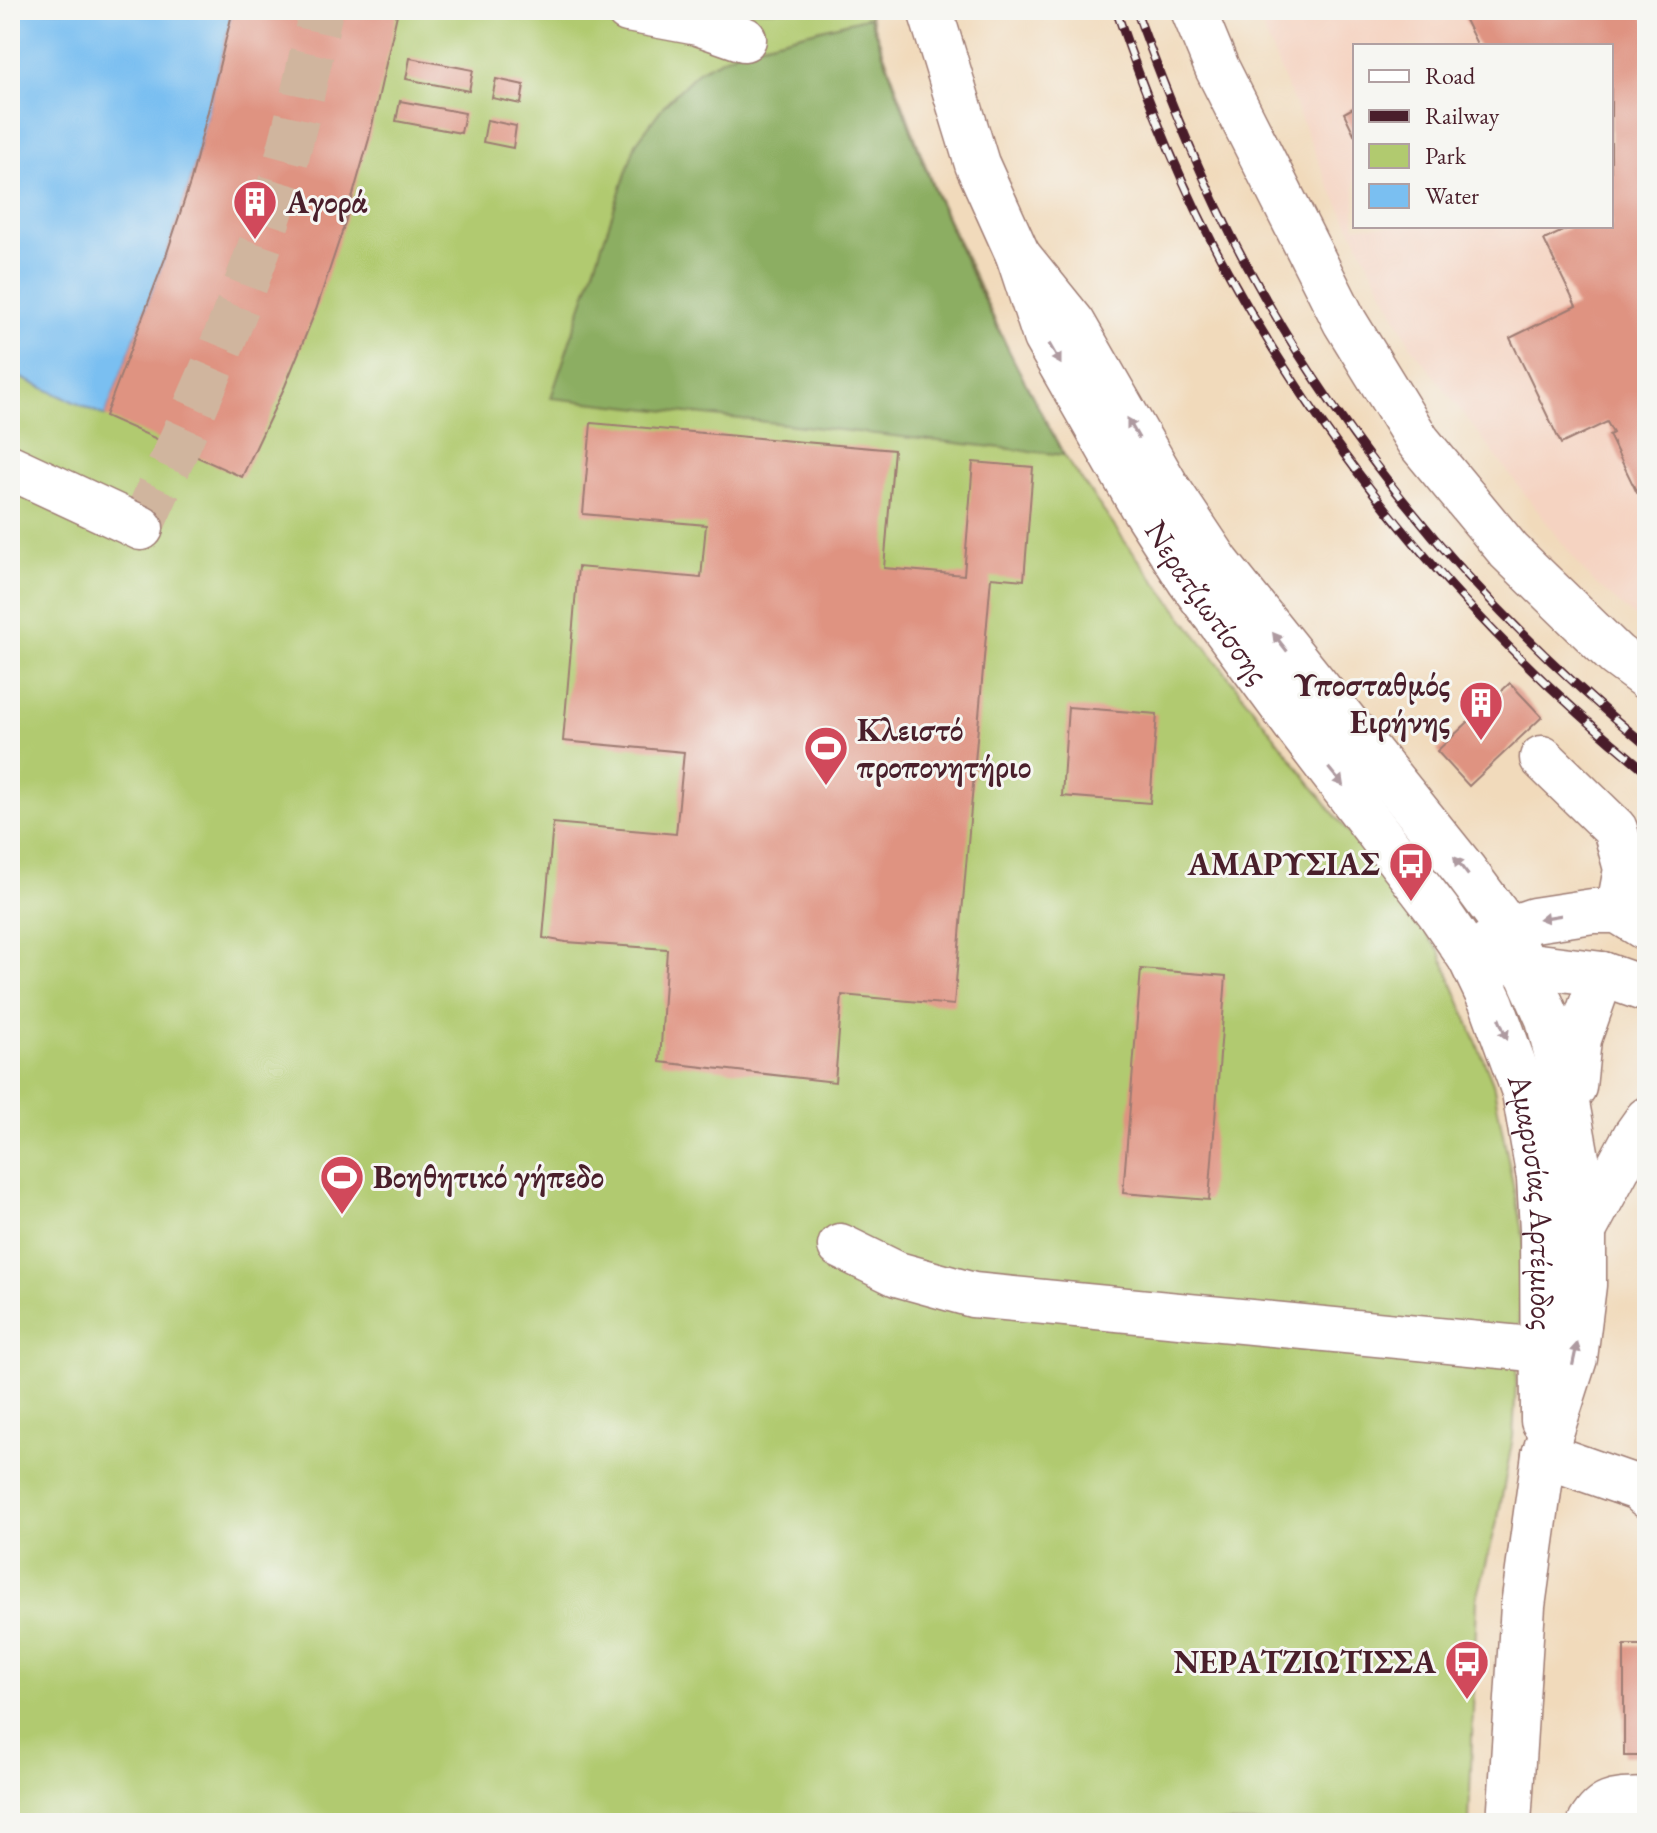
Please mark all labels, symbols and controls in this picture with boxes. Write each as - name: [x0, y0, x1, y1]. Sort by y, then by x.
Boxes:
- legend: [1353, 44, 1613, 228]
- text: Road: [1425, 60, 1476, 91]
- text: Railway: [1425, 100, 1500, 131]
- text: Park: [1425, 140, 1467, 171]
- building icon: Αγορά: [231, 178, 279, 241]
- text: Water: [1425, 180, 1479, 211]
- place label: Αγορά: [285, 181, 368, 223]
- one-way arrow: [1048, 343, 1062, 365]
- one-way arrow: [1126, 417, 1140, 440]
- street label: Νερατζιωτίσσης: [1135, 512, 1279, 692]
- one-way arrow: [1273, 632, 1289, 652]
- place label: Υποσταθμός Ειρήνης: [1293, 664, 1450, 743]
- building icon: Υποσταθμός Ειρήνης: [1457, 679, 1505, 742]
- place label: Κλειστό προπονητήριο: [856, 709, 1031, 788]
- sports icon: Κλειστό προπονητήριο: [802, 724, 850, 787]
- one-way arrow: [1328, 767, 1344, 787]
- bus stop icon: ΑΜΑΡΥΣΙΑΣ: [1387, 840, 1435, 903]
- place label: ΑΜΑΡΥΣΙΑΣ: [1187, 843, 1380, 885]
- one-way arrow: [1453, 857, 1470, 877]
- one-way arrow: [1537, 911, 1562, 924]
- one-way arrow: [1497, 1017, 1510, 1041]
- street label: Αμαρυσίας Αρτέμιδος: [1498, 1067, 1564, 1330]
- sports icon: Βοηθητικό γήπεδο: [318, 1153, 366, 1216]
- place label: Βοηθητικό γήπεδο: [373, 1156, 604, 1198]
- one-way arrow: [1569, 1341, 1582, 1366]
- bus stop icon: ΝΕΡΑΤΖΙΩΤΙΣΣΑ: [1443, 1638, 1491, 1701]
- place label: ΝΕΡΑΤΖΙΩΤΙΣΣΑ: [1173, 1641, 1437, 1683]

